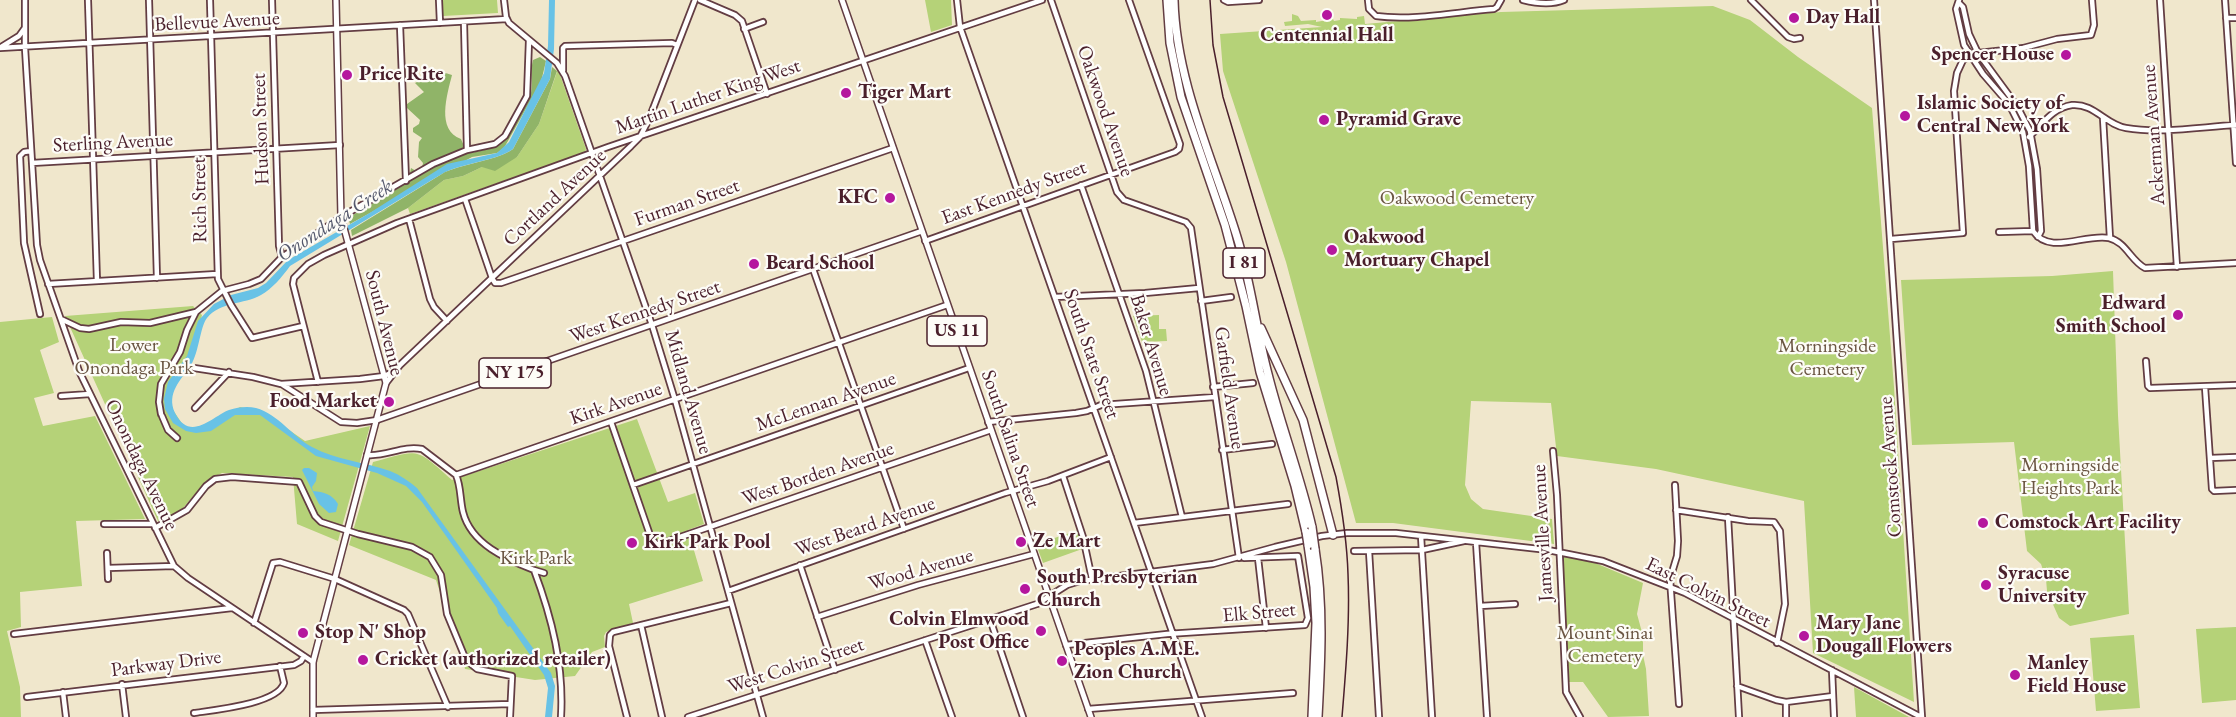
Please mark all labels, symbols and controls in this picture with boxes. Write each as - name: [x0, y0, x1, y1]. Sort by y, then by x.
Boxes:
- place label: Day Hall: [1806, 6, 1880, 30]
- street label: Bellevue Avenue: [154, 7, 280, 37]
- marker: Centennial Hall: [1320, 8, 1334, 22]
- marker: Day Hall: [1787, 11, 1801, 25]
- place label: Centennial Hall: [1260, 24, 1394, 48]
- street label: Oakwood Avenue: [1071, 42, 1139, 180]
- place label: Spencer House: [1931, 43, 2054, 67]
- marker: Spencer House: [2059, 48, 2073, 62]
- street label: Martin Luther King West: [612, 54, 804, 140]
- place label: Price Rite: [359, 63, 443, 87]
- street label: Ackerman Avenue: [2137, 64, 2171, 206]
- marker: Price Rite: [340, 68, 354, 82]
- street label: Hudson Street: [247, 73, 275, 185]
- place label: Tiger Mart: [858, 81, 951, 105]
- marker: Tiger Mart: [839, 86, 853, 100]
- place label: Islamic Society of Central New York: [1917, 92, 2069, 139]
- place label: Pyramid Grave: [1336, 108, 1461, 132]
- marker: Islamic Society of Central New York: [1898, 109, 1912, 123]
- marker: Pyramid Grave: [1317, 113, 1331, 127]
- street label: Sterling Avenue: [52, 128, 174, 158]
- street label: Cortland Avenue: [499, 144, 611, 252]
- street label: East Kennedy Street: [938, 156, 1090, 230]
- street label: Rich Street: [187, 157, 213, 243]
- water label: Onondaga Creek: [272, 174, 398, 268]
- street label: Furman Street: [631, 174, 743, 232]
- place label: KFC: [838, 186, 878, 210]
- park label: Oakwood Cemetery: [1380, 187, 1534, 211]
- marker: KFC: [883, 191, 897, 205]
- place label: Oakwood Mortuary Chapel: [1344, 226, 1489, 273]
- marker: Oakwood Mortuary Chapel: [1325, 243, 1339, 257]
- road number: I 81: [1223, 248, 1265, 278]
- place label: Beard School: [766, 252, 874, 276]
- marker: Beard School: [747, 257, 761, 271]
- street label: South Avenue: [359, 268, 409, 378]
- street label: West Kennedy Street: [566, 275, 724, 349]
- street label: South State Street: [1058, 286, 1124, 422]
- street label: Baker Avenue: [1124, 291, 1178, 399]
- place label: Edward Smith School: [2056, 292, 2166, 339]
- marker: Edward Smith School: [2171, 308, 2185, 322]
- road number: US 11: [927, 316, 987, 346]
- street label: Garfield Avenue: [1209, 325, 1249, 451]
- street label: Midland Avenue: [659, 327, 717, 457]
- park label: Lower Onondaga Park: [74, 334, 194, 381]
- park label: Morningside Cemetery: [1778, 335, 1876, 382]
- road number: NY 175: [479, 358, 551, 388]
- street label: McLennan Avenue: [753, 367, 899, 437]
- street label: South Salina Street: [975, 367, 1045, 511]
- street label: Kirk Avenue: [567, 377, 665, 431]
- place label: Food Market: [269, 390, 377, 414]
- marker: Food Market: [382, 395, 396, 409]
- street label: Onondaga Avenue: [99, 396, 183, 534]
- street label: Comstock Avenue: [1874, 396, 1908, 538]
- street label: West Borden Avenue: [739, 437, 897, 511]
- park label: Morningside Heights Park: [2021, 454, 2119, 501]
- street label: Jamesville Avenue: [1527, 464, 1559, 602]
- street label: West Beard Avenue: [792, 492, 938, 562]
- place label: Comstock Art Facility: [1995, 511, 2181, 535]
- marker: Comstock Art Facility: [1976, 516, 1990, 530]
- place label: Ze Mart: [1033, 530, 1100, 554]
- place label: Kirk Park Pool: [644, 531, 771, 555]
- marker: Ze Mart: [1014, 535, 1028, 549]
- marker: Kirk Park Pool: [625, 536, 639, 550]
- street label: Wood Avenue: [866, 544, 976, 596]
- park label: Kirk Park: [500, 547, 572, 571]
- street label: East Colvin Street: [1642, 552, 1774, 634]
- place label: Syracuse University: [1998, 562, 2086, 609]
- place label: South Presbyterian Church: [1037, 566, 1198, 613]
- marker: Syracuse University: [1979, 578, 1993, 592]
- marker: South Presbyterian Church: [1018, 582, 1032, 596]
- street label: Elk Street: [1221, 598, 1297, 628]
- place label: Colvin Elmwood Post Office: [889, 608, 1029, 655]
- place label: Mary Jane Dougall Flowers: [1816, 612, 1952, 659]
- place label: Stop N' Shop: [315, 621, 426, 645]
- park label: Mount Sinai Cemetery: [1557, 622, 1653, 669]
- marker: Colvin Elmwood Post Office: [1034, 624, 1048, 638]
- marker: Stop N' Shop: [296, 626, 310, 640]
- marker: Mary Jane Dougall Flowers: [1797, 629, 1811, 643]
- street label: West Colvin Street: [725, 633, 867, 699]
- place label: Peoples A.M.E. Zion Church: [1074, 638, 1199, 685]
- street label: Parkway Drive: [110, 645, 222, 683]
- place label: Cricket (authorized retailer): [375, 648, 611, 672]
- place label: Manley Field House: [2027, 652, 2126, 699]
- marker: Cricket (authorized retailer): [356, 653, 370, 667]
- marker: Peoples A.M.E. Zion Church: [1055, 654, 1069, 668]
- marker: Manley Field House: [2008, 668, 2022, 682]

